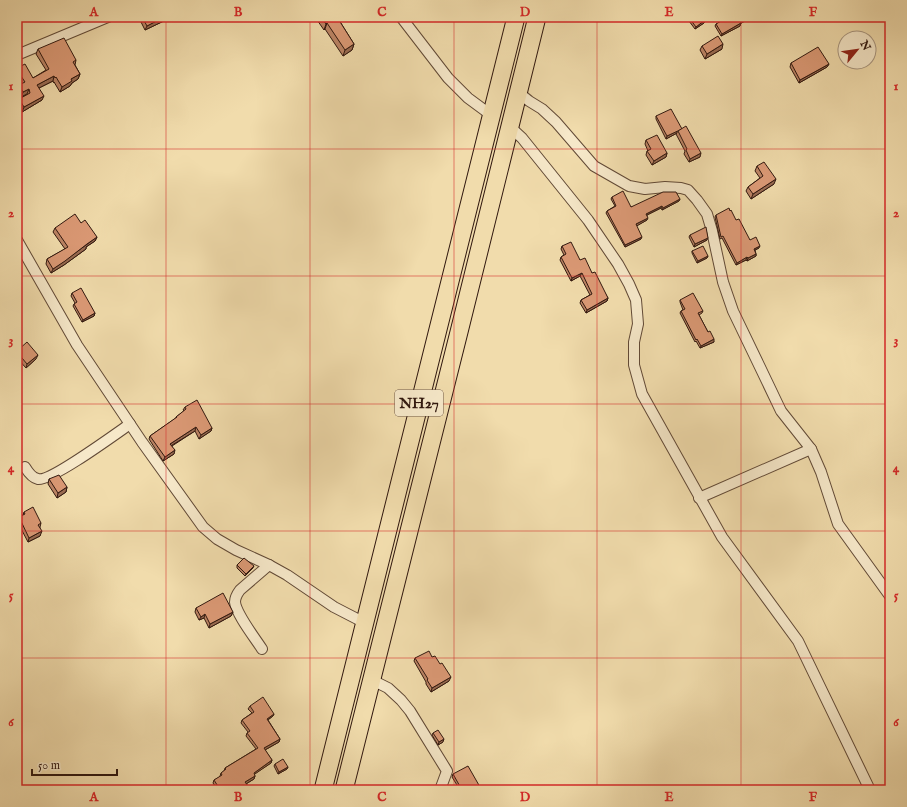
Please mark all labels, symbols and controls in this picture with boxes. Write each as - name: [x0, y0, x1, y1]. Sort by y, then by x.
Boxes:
- text: A: [89, 4, 100, 21]
- text: B: [234, 4, 243, 21]
- text: C: [377, 4, 387, 21]
- text: D: [520, 4, 531, 21]
- text: E: [664, 4, 674, 21]
- text: F: [809, 4, 818, 21]
- north arrow: [837, 30, 877, 70]
- text: N: [856, 37, 874, 54]
- text: 1: [9, 78, 14, 95]
- text: 1: [894, 78, 899, 95]
- text: 2: [8, 205, 14, 222]
- text: 2: [893, 205, 899, 222]
- text: 3: [9, 332, 14, 349]
- text: 3: [894, 332, 899, 349]
- road number: NH27: [395, 390, 443, 416]
- text: 4: [8, 460, 15, 477]
- text: 4: [893, 460, 900, 477]
- text: 5: [9, 587, 14, 604]
- text: 5: [894, 587, 899, 604]
- text: 6: [8, 714, 14, 731]
- text: 6: [893, 714, 899, 731]
- scale bar: [32, 751, 117, 777]
- text: 50 m: [38, 758, 60, 773]
- text: A: [89, 789, 100, 806]
- text: B: [234, 789, 243, 806]
- text: C: [377, 789, 387, 806]
- text: D: [520, 789, 531, 806]
- text: E: [664, 789, 674, 806]
- text: F: [809, 789, 818, 806]

